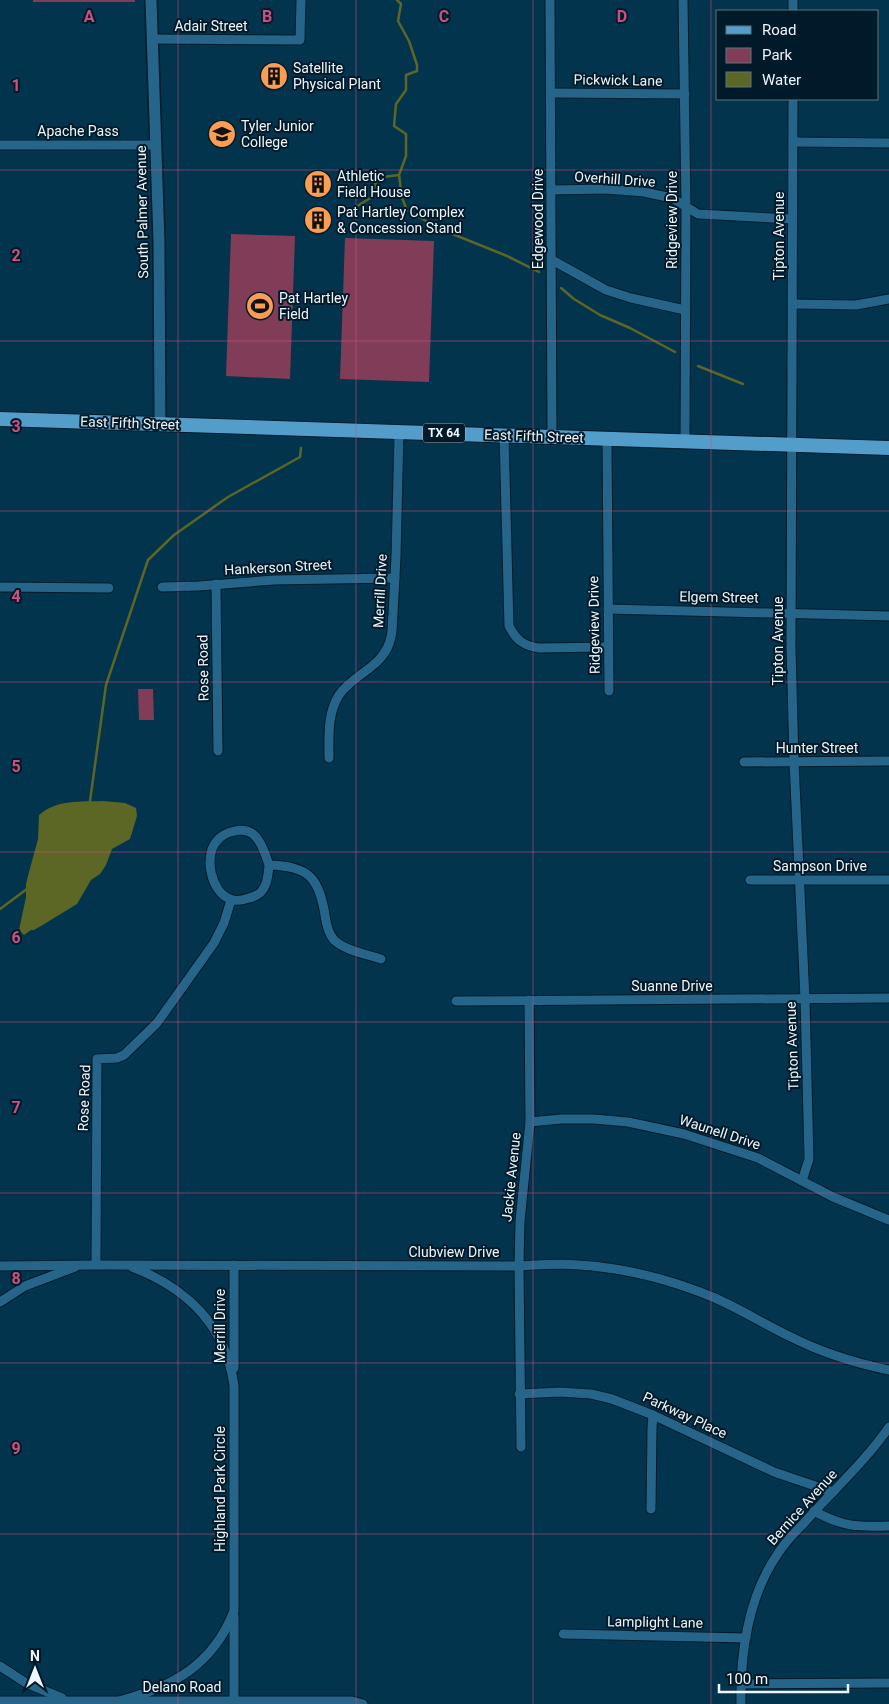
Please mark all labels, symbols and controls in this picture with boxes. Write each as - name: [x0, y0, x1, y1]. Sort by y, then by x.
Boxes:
- text: A: [84, 7, 95, 26]
- text: B: [262, 7, 272, 26]
- text: C: [439, 7, 449, 26]
- text: D: [617, 7, 627, 26]
- legend: [716, 10, 879, 100]
- street label: Adair Street: [174, 18, 248, 34]
- text: Road: [762, 21, 796, 39]
- text: Park: [762, 46, 793, 64]
- place label: Satellite Physical Plant: [293, 60, 381, 92]
- building icon: Satellite Physical Plant: [259, 61, 289, 91]
- street label: Pickwick Lane: [573, 71, 663, 89]
- text: Water: [762, 71, 801, 89]
- text: 1: [11, 76, 21, 95]
- place label: Tyler Junior College: [241, 118, 314, 150]
- school or university icon: Tyler Junior College: [207, 119, 237, 149]
- street label: Apache Pass: [37, 123, 119, 139]
- street label: South Palmer Avenue: [133, 145, 151, 279]
- place label: Athletic Field House: [337, 168, 411, 200]
- street label: Overhill Drive: [574, 168, 656, 190]
- building icon: Athletic Field House: [303, 169, 333, 199]
- street label: Edgewood Drive: [530, 169, 546, 269]
- street label: Ridgeview Drive: [664, 171, 680, 269]
- street label: Tipton Avenue: [771, 191, 787, 281]
- place label: Pat Hartley Complex & Concession Stand: [337, 204, 465, 236]
- building icon: Pat Hartley Complex & Concession Stand: [303, 205, 333, 235]
- text: 2: [11, 246, 21, 265]
- place label: Pat Hartley Field: [279, 290, 348, 322]
- sports icon: Pat Hartley Field: [245, 291, 275, 321]
- street label: East Fifth Street: [80, 413, 180, 433]
- text: 3: [11, 417, 21, 436]
- road number: TX 64: [423, 423, 465, 442]
- street label: East Fifth Street: [484, 426, 584, 446]
- street label: Merrill Drive: [370, 553, 390, 629]
- street label: Hankerson Street: [224, 556, 333, 578]
- street label: Ridgeview Drive: [585, 576, 603, 674]
- text: 4: [11, 587, 21, 606]
- street label: Elgem Street: [679, 588, 759, 606]
- street label: Tipton Avenue: [770, 596, 786, 686]
- street label: Rose Road: [194, 634, 212, 702]
- street label: Hunter Street: [776, 740, 859, 756]
- text: 5: [11, 757, 21, 776]
- street label: Sampson Drive: [773, 858, 867, 874]
- text: 6: [11, 928, 21, 947]
- street label: Suanne Drive: [631, 978, 713, 994]
- street label: Tipton Avenue: [782, 1001, 802, 1091]
- street label: Rose Road: [75, 1064, 93, 1132]
- text: 7: [11, 1098, 21, 1117]
- street label: Waunell Drive: [677, 1111, 763, 1153]
- street label: Jackie Avenue: [498, 1131, 524, 1223]
- street label: Clubview Drive: [408, 1244, 500, 1260]
- text: 8: [11, 1269, 21, 1288]
- street label: Merrill Drive: [212, 1289, 228, 1363]
- street label: Parkway Place: [640, 1389, 730, 1441]
- street label: Highland Park Circle: [212, 1426, 228, 1552]
- text: 9: [11, 1439, 21, 1458]
- street label: Bernice Avenue: [764, 1466, 840, 1548]
- street label: Lamplight Lane: [607, 1613, 703, 1631]
- north arrow: [10, 1644, 60, 1694]
- text: N: [30, 1648, 40, 1664]
- scale bar: [719, 1662, 848, 1694]
- text: 100 m: [726, 1670, 768, 1688]
- street label: Delano Road: [143, 1679, 221, 1695]

